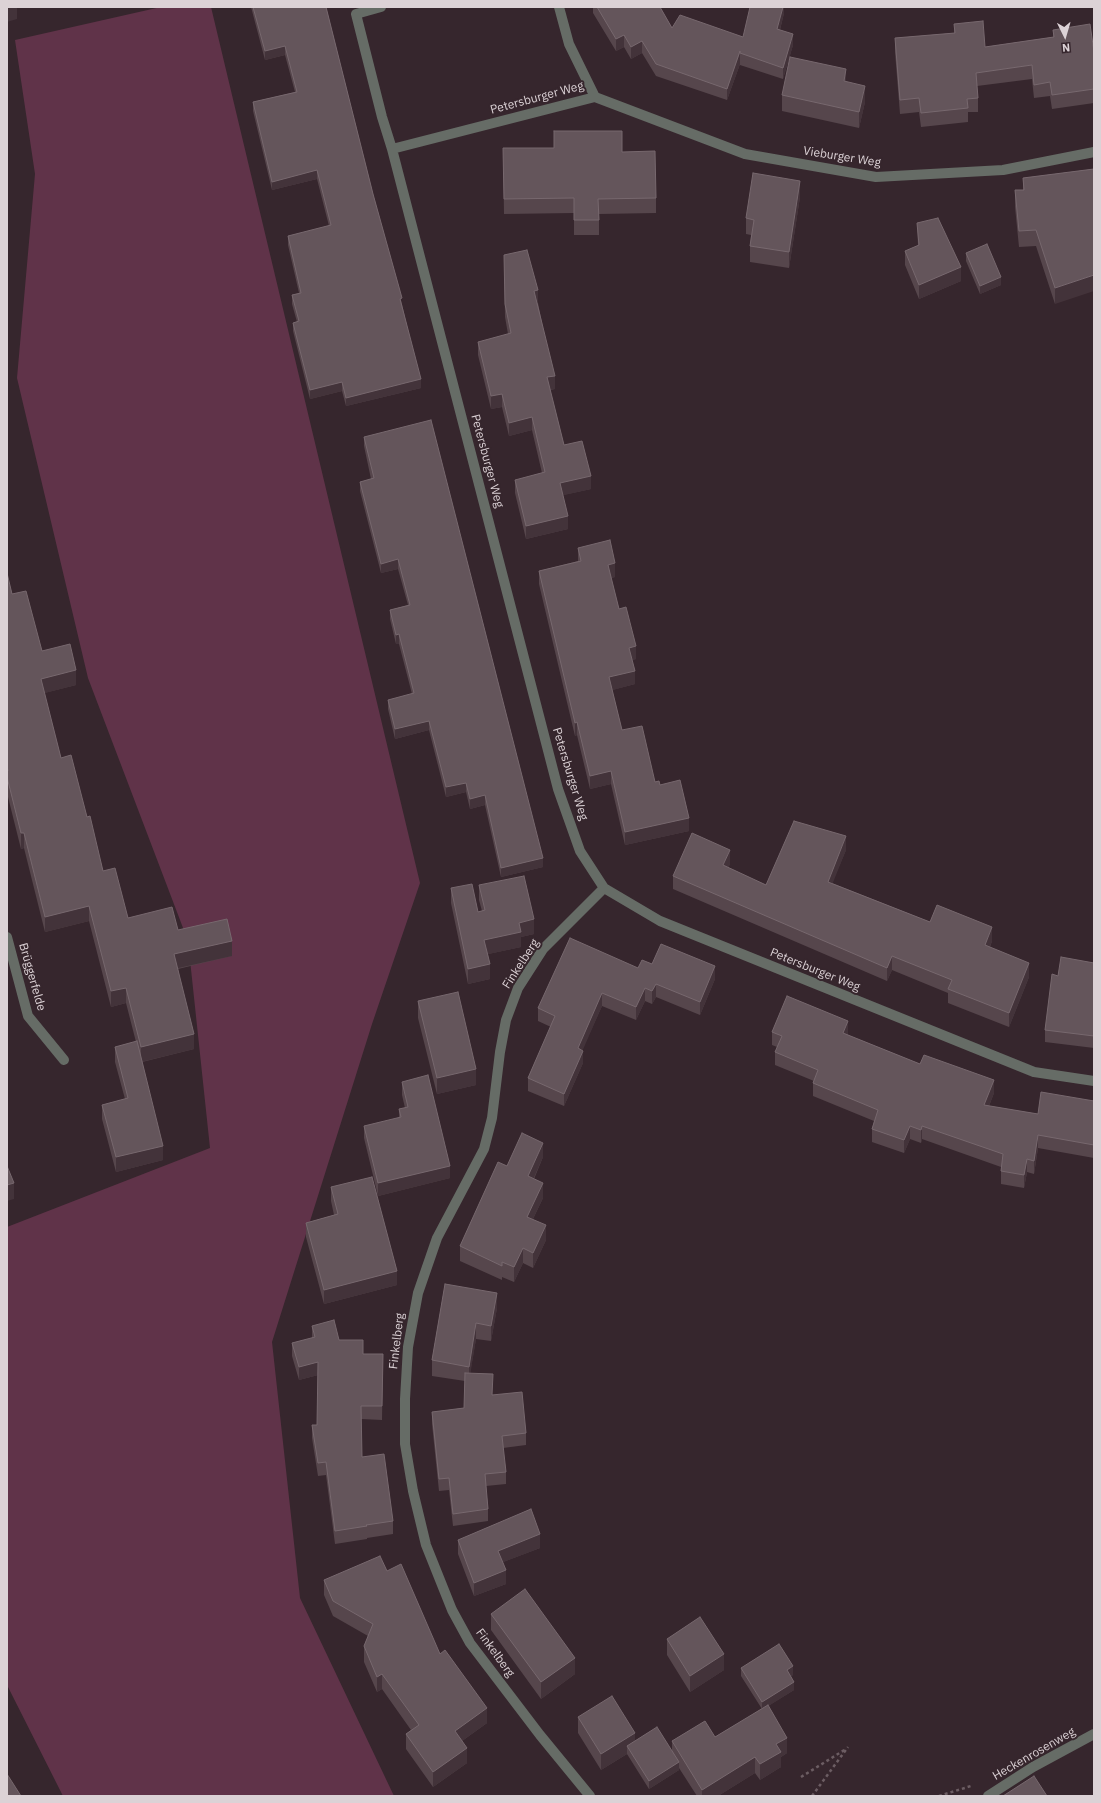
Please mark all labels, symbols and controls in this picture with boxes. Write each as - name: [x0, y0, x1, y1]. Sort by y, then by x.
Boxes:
- north arrow: [1045, 16, 1085, 56]
- text: N: [1061, 41, 1071, 55]
- street label: Petersburger Weg: [489, 79, 585, 117]
- street label: Vieburger Weg: [802, 144, 882, 170]
- street label: Petersburger Weg: [468, 413, 506, 509]
- street label: Petersburger Weg: [549, 726, 591, 822]
- street label: Finkelberg: [500, 936, 542, 992]
- street label: Brüggerfelde: [15, 941, 49, 1013]
- street label: Petersburger Weg: [768, 945, 862, 995]
- street label: Finkelberg: [386, 1312, 408, 1370]
- street label: Finkelberg: [473, 1626, 517, 1680]
- street label: Heckenrosenweg: [990, 1725, 1078, 1783]

